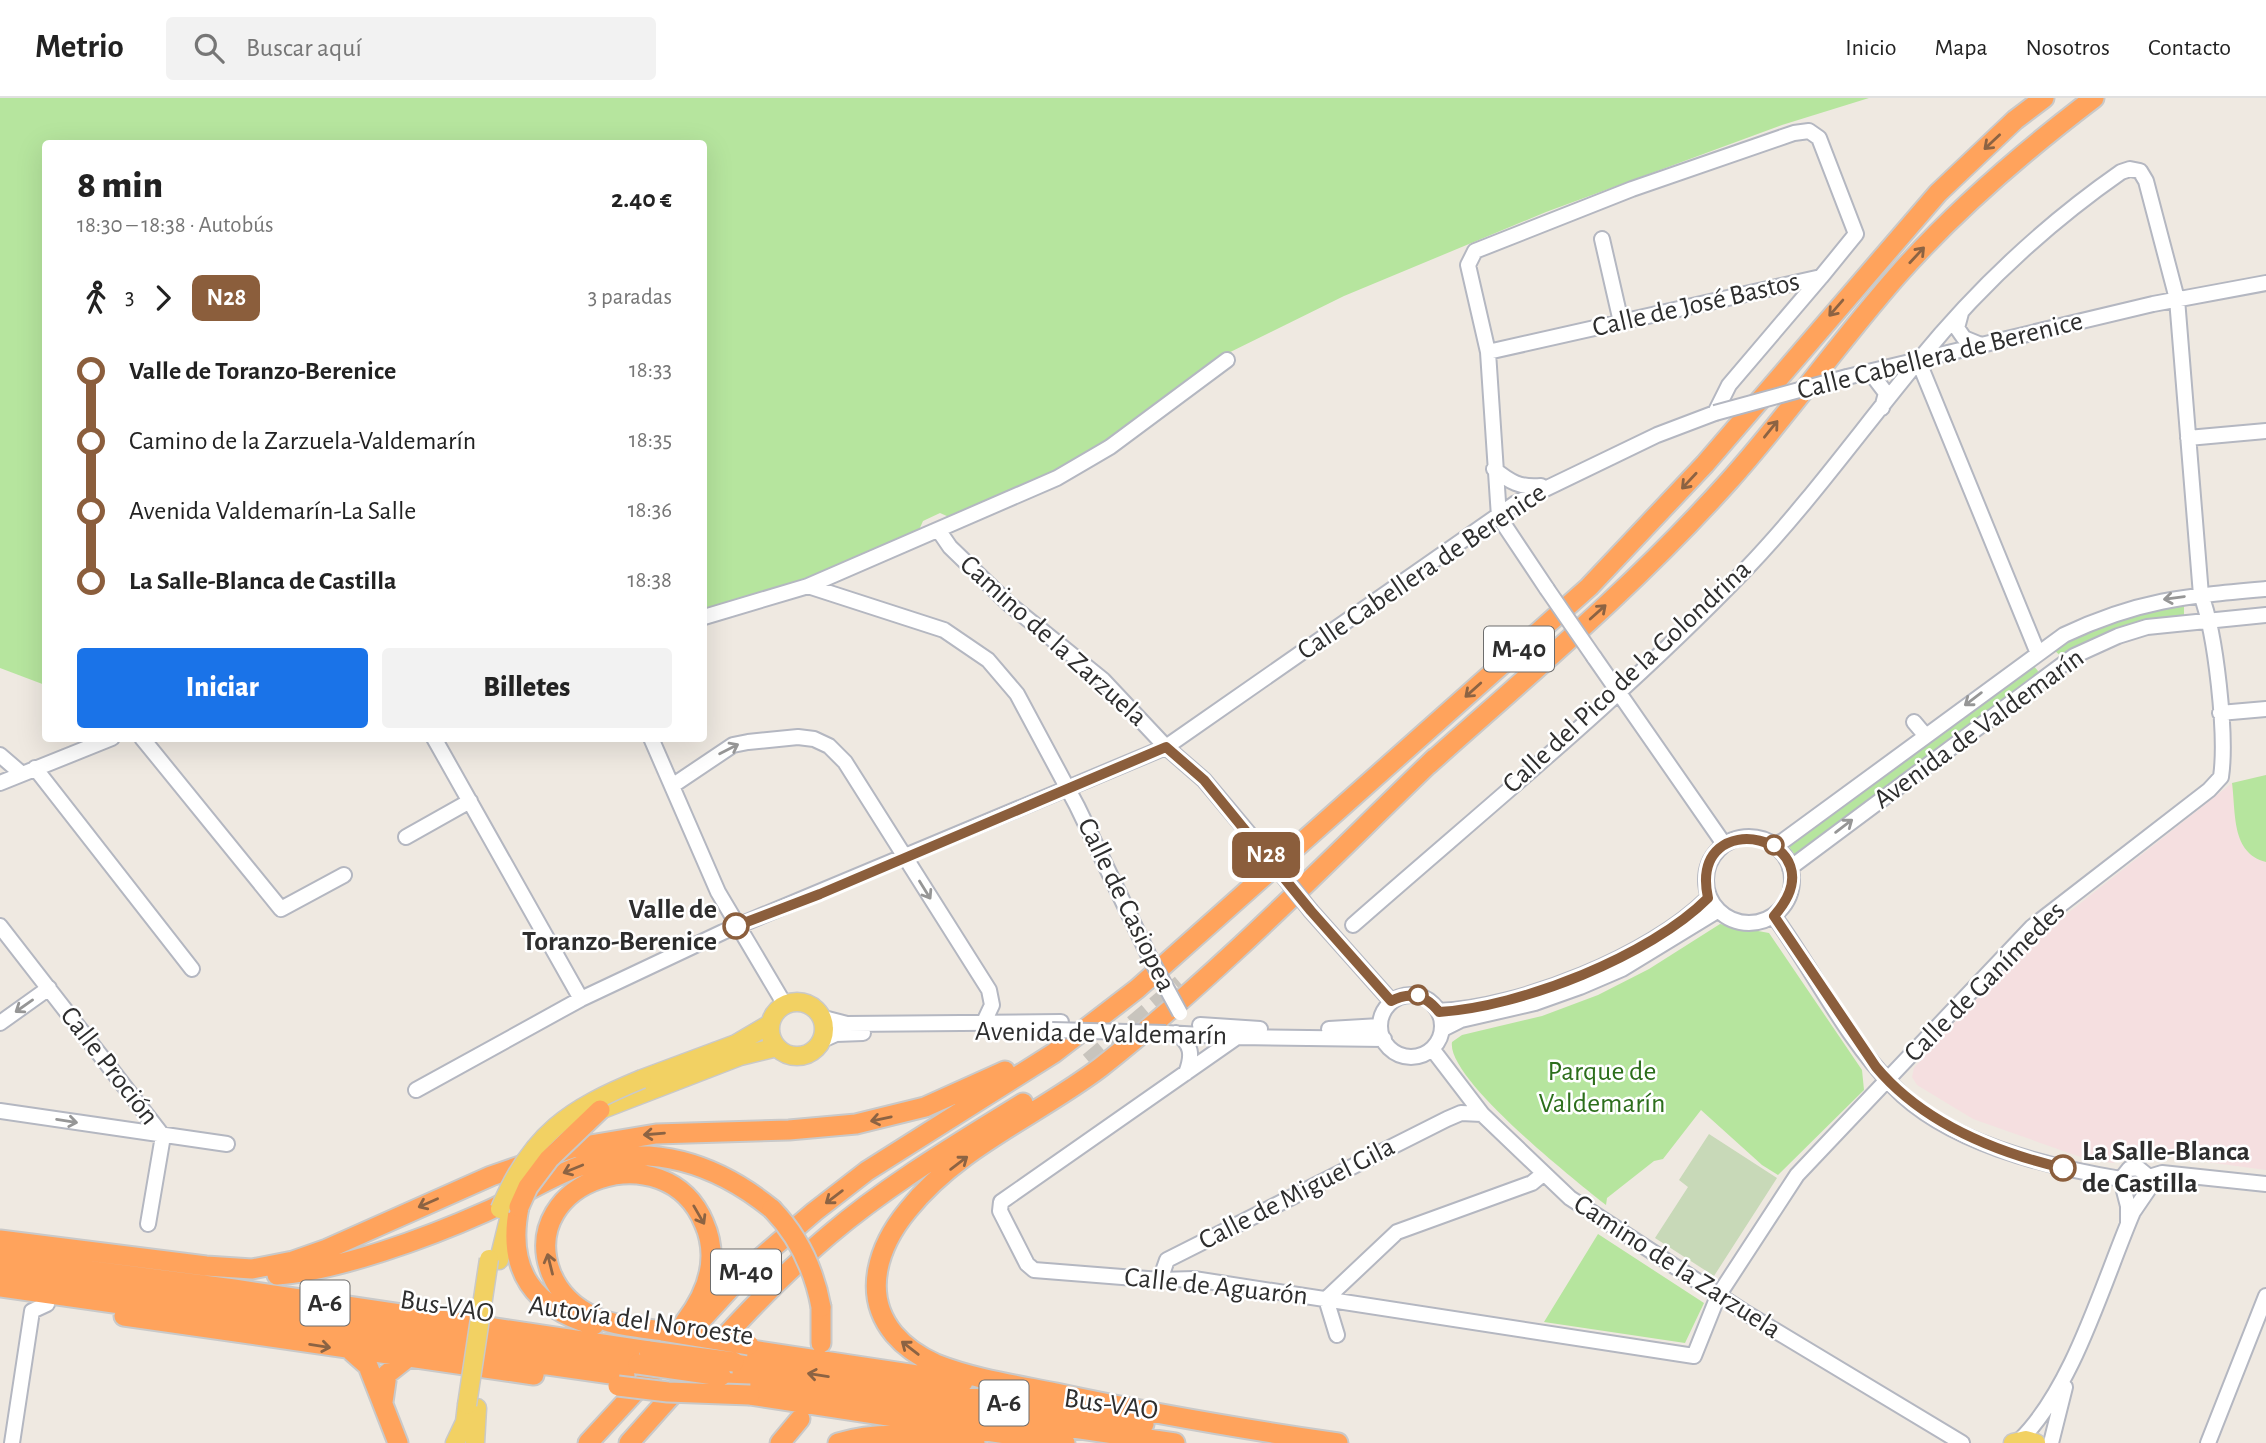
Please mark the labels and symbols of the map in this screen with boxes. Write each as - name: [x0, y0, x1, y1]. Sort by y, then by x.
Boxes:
- one-way arrow: [1983, 134, 2001, 150]
- one-way arrow: [1908, 247, 1925, 264]
- street label: Calle de José Bastos: [1590, 268, 1802, 342]
- one-way arrow: [1828, 298, 1844, 316]
- street label: Calle Cabellera de Berenice: [1794, 307, 2086, 405]
- one-way arrow: [1763, 421, 1778, 439]
- one-way arrow: [1681, 472, 1697, 490]
- street label: Calle Cabellera de Berenice: [1293, 478, 1551, 666]
- street label: Camino de la Zarzuela: [954, 550, 1152, 732]
- street label: Calle del Pico de la Golondrina: [1498, 555, 1756, 799]
- one-way arrow: [2163, 592, 2186, 605]
- one-way arrow: [1589, 604, 1606, 621]
- road number: M-40: [1484, 626, 1554, 671]
- street label: Avenida de Valdemarín: [1869, 644, 2089, 814]
- one-way arrow: [1464, 682, 1482, 698]
- one-way arrow: [1964, 691, 1983, 706]
- one-way arrow: [719, 742, 739, 756]
- street label: Calle de Casiopea: [1072, 814, 1180, 996]
- one-way arrow: [1834, 819, 1853, 833]
- line badge: N28: [1226, 832, 1306, 878]
- unlabelled marker: [1764, 835, 1784, 855]
- one-way arrow: [918, 879, 932, 899]
- place label: Valle de Toranzo-Berenice: [522, 896, 717, 956]
- street label: Calle de Ganímedes: [1899, 896, 2071, 1068]
- marker: Valle de Toranzo-Berenice: [723, 913, 749, 939]
- unlabelled marker: [1408, 985, 1428, 1005]
- one-way arrow: [15, 998, 34, 1013]
- street label: Calle Proción: [54, 1002, 164, 1130]
- street label: Avenida de Valdemarín: [975, 1018, 1227, 1050]
- park label: Parque de Valdemarín: [1539, 1058, 1665, 1118]
- one-way arrow: [870, 1112, 893, 1126]
- one-way arrow: [56, 1115, 78, 1128]
- one-way arrow: [644, 1128, 666, 1141]
- street label: Calle de Miguel Gila: [1195, 1133, 1399, 1255]
- place label: La Salle-Blanca de Castilla: [2082, 1138, 2250, 1198]
- marker: La Salle-Blanca de Castilla: [2050, 1155, 2076, 1181]
- one-way arrow: [949, 1156, 968, 1170]
- one-way arrow: [562, 1164, 584, 1177]
- one-way arrow: [825, 1189, 844, 1204]
- street label: Camino de la Zarzuela: [1568, 1190, 1786, 1344]
- one-way arrow: [418, 1198, 440, 1211]
- one-way arrow: [693, 1205, 707, 1225]
- road number: M-40: [711, 1250, 781, 1294]
- one-way arrow: [543, 1254, 556, 1276]
- street label: Calle de Aguarón: [1123, 1263, 1309, 1311]
- road number: A-6: [300, 1280, 350, 1326]
- street label: Bus-VAO: [398, 1286, 496, 1328]
- street label: Autovía del Noroeste: [527, 1291, 755, 1351]
- one-way arrow: [308, 1340, 331, 1353]
- one-way arrow: [902, 1340, 920, 1355]
- one-way arrow: [807, 1368, 830, 1381]
- road number: A-6: [979, 1380, 1028, 1426]
- street label: Bus-VAO: [1062, 1385, 1160, 1425]

